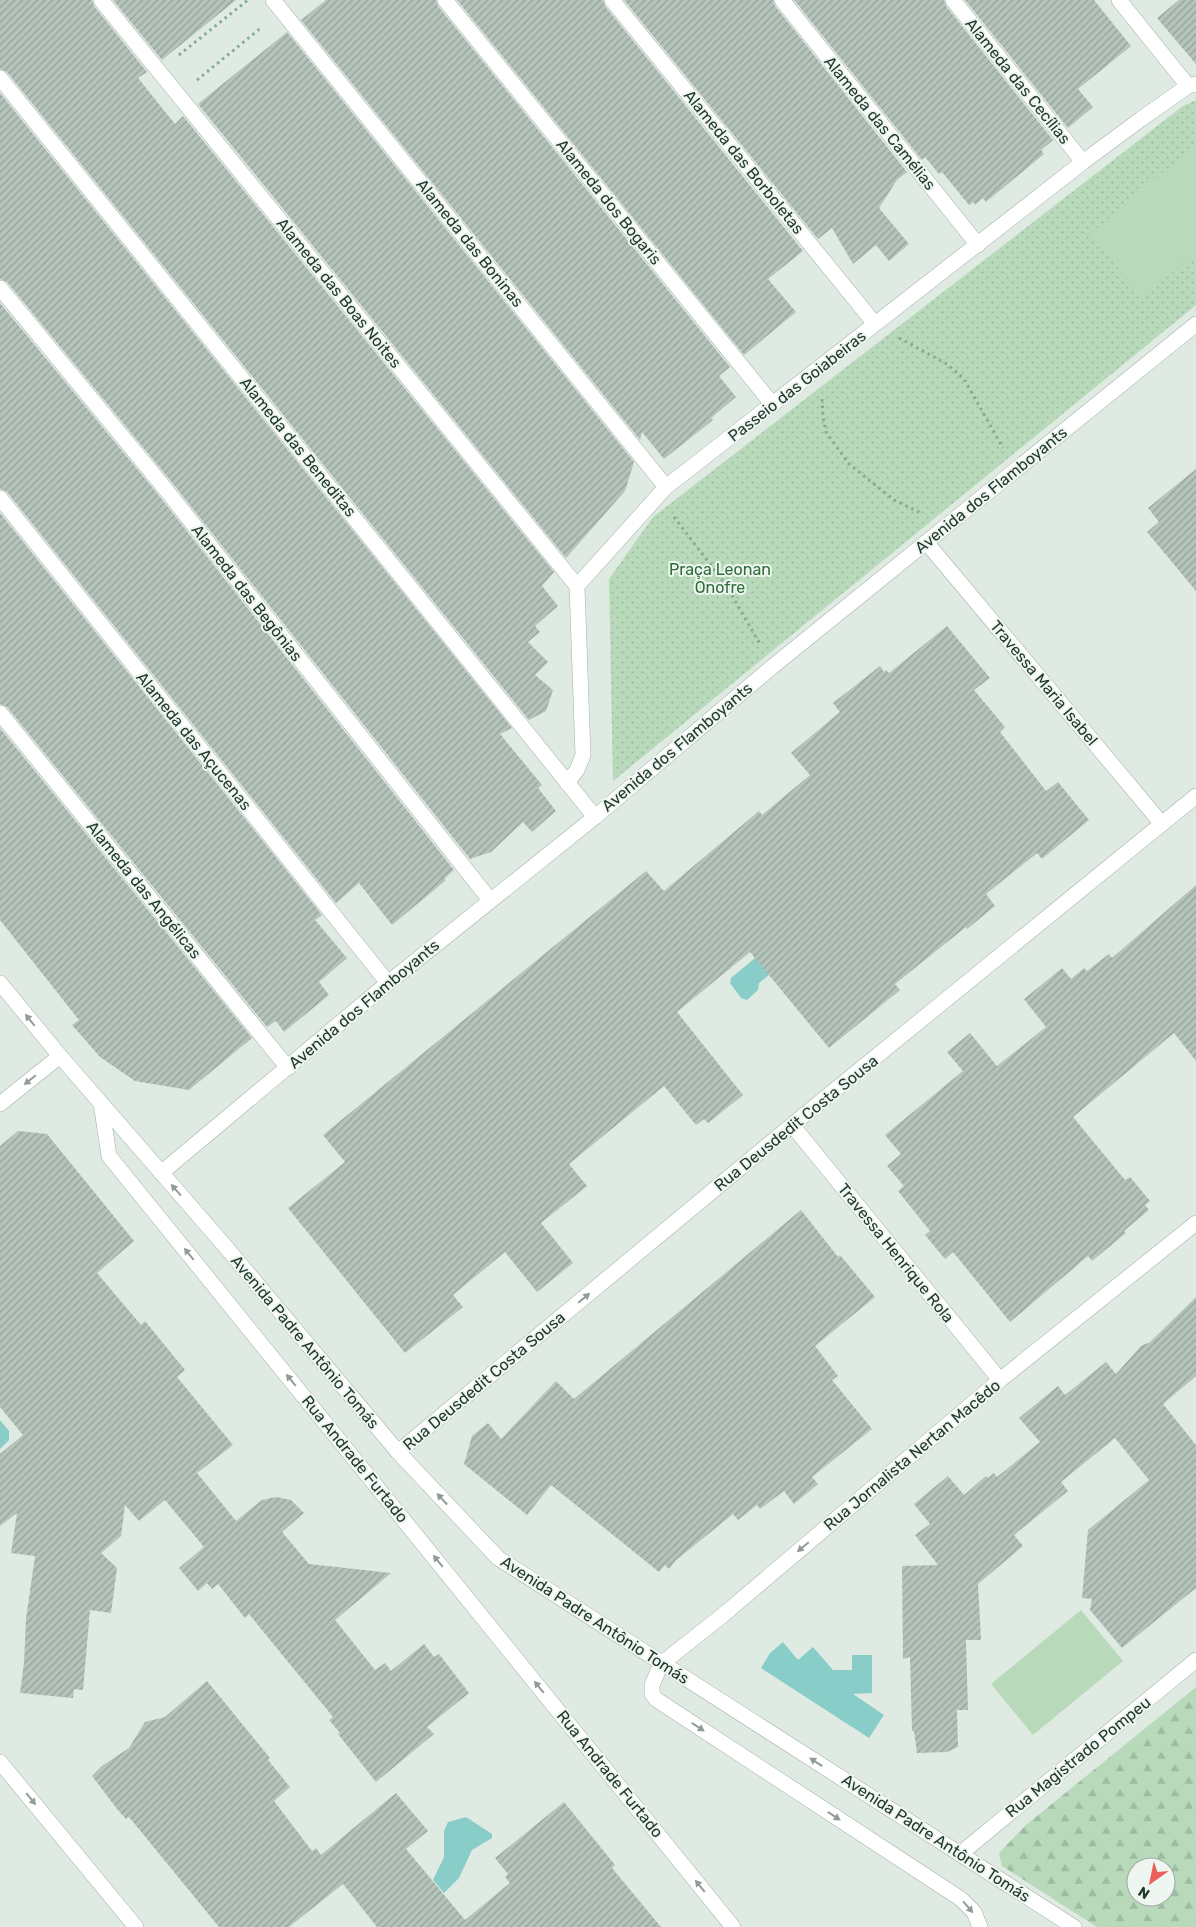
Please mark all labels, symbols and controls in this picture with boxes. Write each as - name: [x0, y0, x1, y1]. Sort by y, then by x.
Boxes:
- street label: Alameda das Cecílias: [961, 14, 1075, 148]
- street label: Alameda das Camélias: [820, 52, 940, 194]
- street label: Alameda das Borboletas: [680, 86, 808, 238]
- street label: Alameda dos Bogaris: [553, 135, 665, 269]
- street label: Alameda das Boninas: [412, 175, 528, 311]
- street label: Alameda das Boas Noites: [273, 214, 405, 372]
- street label: Passeio das Goiabeiras: [724, 326, 870, 446]
- street label: Alameda das Beneditas: [236, 373, 360, 521]
- street label: Avenida dos Flamboyants: [911, 423, 1071, 557]
- street label: Alameda das Begônias: [188, 521, 306, 665]
- park label: Praça Leonan Onofre: [669, 560, 771, 597]
- street label: Travessa Maria Isabel: [986, 617, 1102, 749]
- street label: Alameda das Açucenas: [132, 668, 256, 814]
- street label: Avenida dos Flamboyants: [598, 679, 756, 815]
- street label: Alameda das Angélicas: [83, 817, 205, 963]
- street label: Avenida dos Flamboyants: [285, 936, 443, 1072]
- one-way arrow: [25, 1013, 36, 1026]
- street label: Rua Deusdedit Costa Sousa: [710, 1051, 882, 1195]
- one-way arrow: [24, 1075, 37, 1086]
- street label: Travessa Henrique Rola: [834, 1180, 958, 1326]
- one-way arrow: [171, 1184, 182, 1196]
- one-way arrow: [183, 1248, 194, 1261]
- street label: Avenida Padre Antônio Tomás: [227, 1251, 383, 1433]
- one-way arrow: [578, 1293, 590, 1304]
- street label: Rua Deusdedit Costa Sousa: [399, 1308, 569, 1454]
- one-way arrow: [286, 1374, 297, 1387]
- street label: Rua Jornalista Nertan Macêdo: [820, 1376, 1004, 1534]
- street label: Rua Andrade Furtado: [298, 1392, 412, 1526]
- one-way arrow: [436, 1493, 448, 1505]
- one-way arrow: [797, 1542, 810, 1553]
- street label: Avenida Padre Antônio Tomás: [497, 1552, 693, 1688]
- one-way arrow: [432, 1554, 443, 1567]
- one-way arrow: [534, 1681, 545, 1694]
- street label: Rua Magistrado Pompeu: [1002, 1693, 1154, 1821]
- street label: Rua Andrade Furtado: [553, 1707, 667, 1841]
- one-way arrow: [692, 1722, 705, 1732]
- one-way arrow: [809, 1757, 823, 1766]
- street label: Avenida Padre Antônio Tomás: [838, 1770, 1034, 1906]
- one-way arrow: [25, 1793, 36, 1806]
- one-way arrow: [828, 1811, 841, 1820]
- north arrow: [1126, 1857, 1176, 1907]
- one-way arrow: [694, 1879, 705, 1892]
- text: N: [1135, 1883, 1153, 1902]
- one-way arrow: [963, 1900, 974, 1913]

